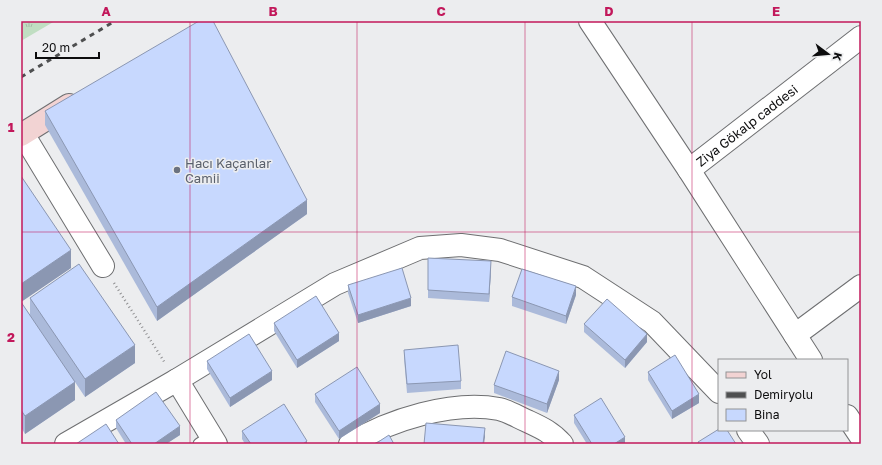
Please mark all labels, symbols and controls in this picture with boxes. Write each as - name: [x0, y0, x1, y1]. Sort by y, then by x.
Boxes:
- text: A: [101, 3, 111, 19]
- text: B: [268, 3, 278, 19]
- text: C: [436, 3, 446, 19]
- text: D: [604, 3, 614, 19]
- text: E: [772, 3, 780, 19]
- scale bar: [36, 34, 99, 60]
- north arrow: [808, 34, 848, 74]
- text: 20 m: [42, 40, 70, 55]
- text: K: [831, 51, 845, 63]
- street label: Ziya Gökalp caddesi: [693, 81, 801, 170]
- text: 1: [8, 119, 15, 135]
- place label: Hacı Kaçanlar Camii: [185, 155, 271, 186]
- marker: Hacı Kaçanlar Camii: [172, 165, 182, 175]
- text: 2: [7, 329, 15, 345]
- legend: [718, 359, 848, 431]
- text: Yol: [754, 367, 772, 382]
- text: Demiryolu: [754, 387, 813, 402]
- text: Bina: [754, 407, 779, 422]

